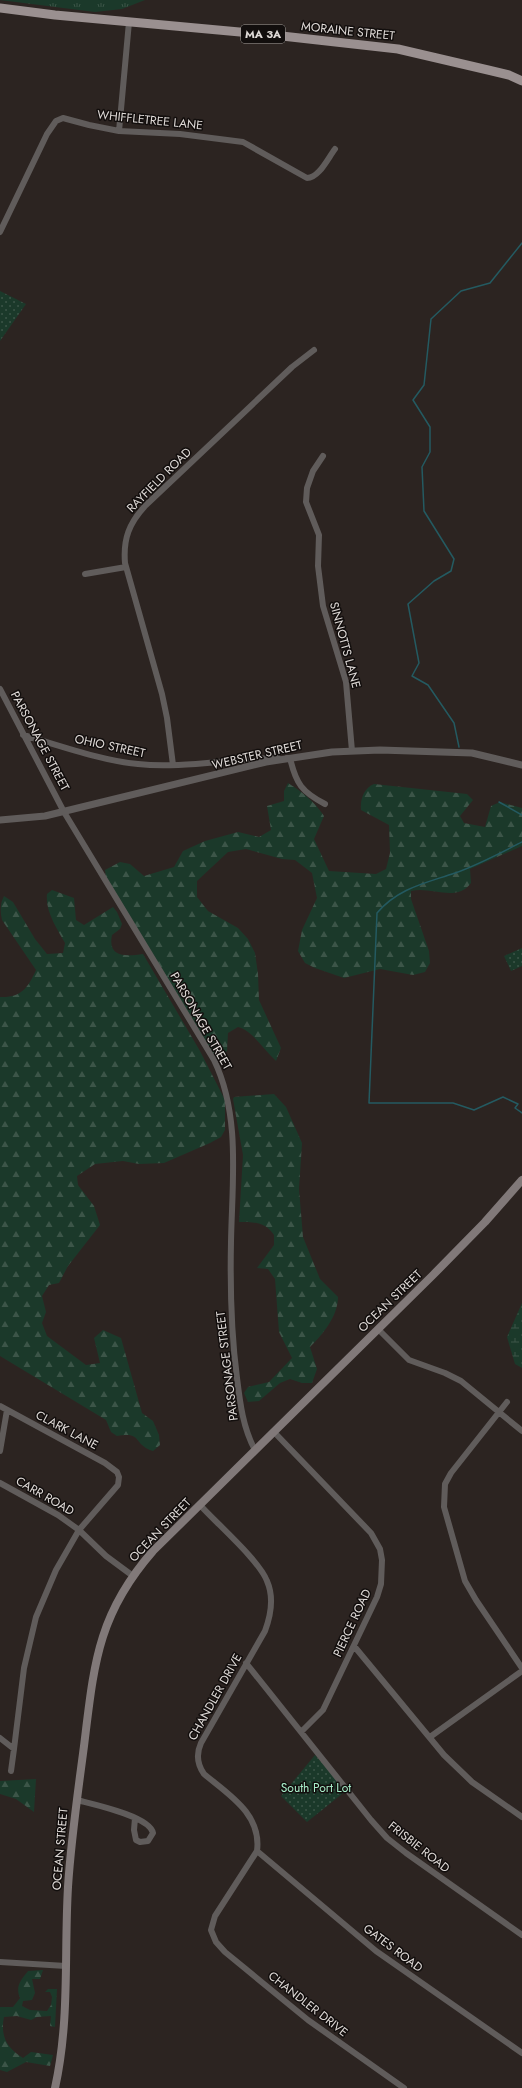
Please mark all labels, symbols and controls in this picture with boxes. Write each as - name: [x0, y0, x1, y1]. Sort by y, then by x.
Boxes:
- street label: MORAINE STREET: [300, 17, 396, 45]
- road number: MA 3A: [241, 25, 285, 43]
- street label: WHIFFLETREE LANE: [96, 106, 204, 134]
- street label: RAYFIELD ROAD: [123, 444, 195, 516]
- street label: SINNOTTS LANE: [325, 600, 365, 690]
- street label: PARSONAGE STREET: [6, 688, 74, 794]
- street label: OHIO STREET: [73, 730, 147, 762]
- street label: WEBSTER STREET: [210, 736, 304, 774]
- street label: PARSONAGE STREET: [166, 969, 237, 1074]
- street label: OCEAN STREET: [354, 1265, 426, 1336]
- street label: PARSONAGE STREET: [211, 1310, 243, 1422]
- street label: CLARK LANE: [32, 1406, 102, 1454]
- street label: CARR ROAD: [12, 1472, 78, 1520]
- street label: OCEAN STREET: [125, 1494, 196, 1566]
- street label: PIERCE ROAD: [328, 1586, 376, 1660]
- street label: CHANDLER DRIVE: [184, 1650, 246, 1744]
- park label: South Port Lot: [281, 1779, 351, 1797]
- street label: OCEAN STREET: [47, 1807, 73, 1891]
- street label: FRISBIE ROAD: [384, 1817, 454, 1877]
- street label: GATES ROAD: [360, 1920, 426, 1976]
- street label: CHANDLER DRIVE: [264, 1967, 352, 2041]

